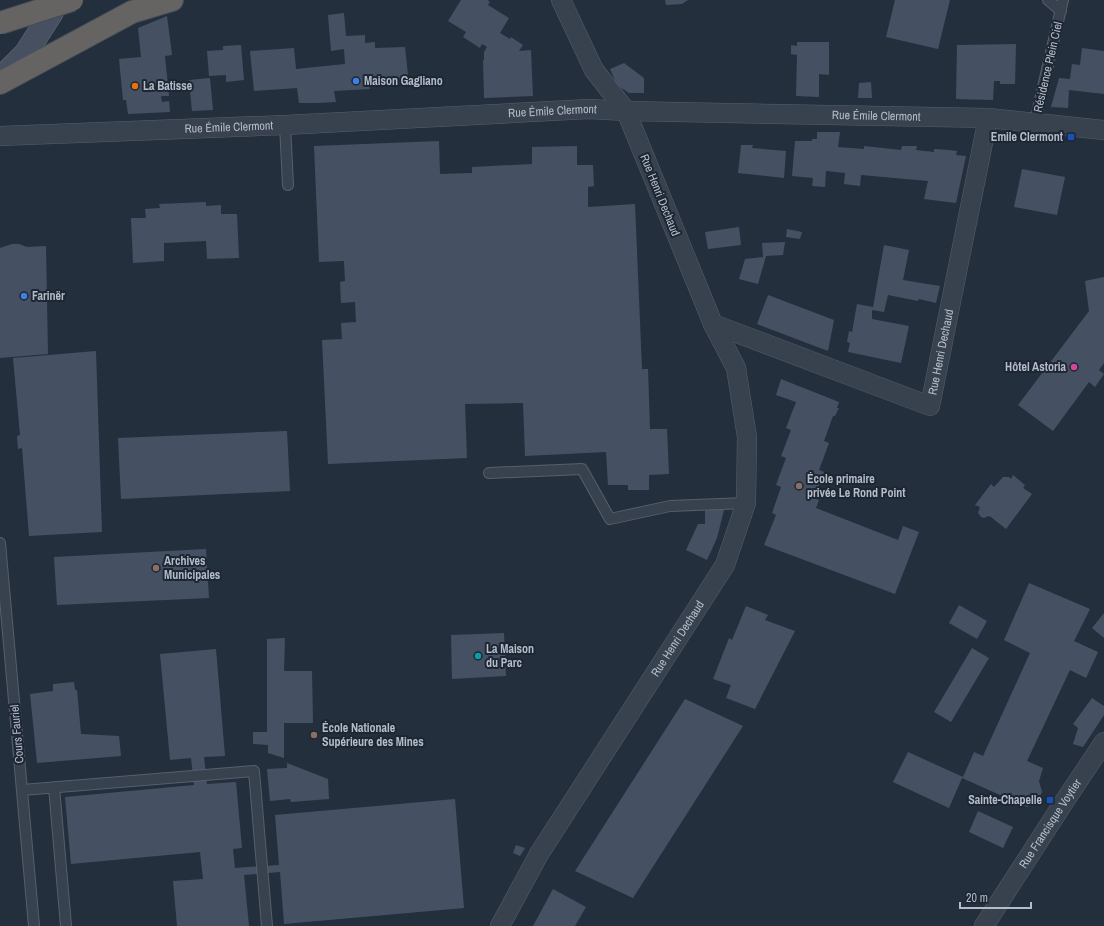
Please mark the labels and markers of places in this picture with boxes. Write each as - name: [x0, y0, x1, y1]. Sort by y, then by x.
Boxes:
- place label: Maison Gagliano: [364, 73, 443, 89]
- marker: Maison Gagliano: [351, 76, 361, 86]
- place label: La Batisse: [143, 78, 193, 94]
- marker: La Batisse: [130, 81, 140, 91]
- place label: Emile Clermont: [991, 129, 1064, 145]
- marker: Emile Clermont: [1066, 132, 1076, 142]
- place label: Farinër: [32, 288, 65, 304]
- marker: Farinër: [19, 291, 29, 301]
- place label: Hôtel Astoria: [1005, 359, 1067, 375]
- marker: Hôtel Astoria: [1069, 362, 1079, 372]
- place label: École primaire privée Le Rond Point: [807, 471, 906, 501]
- marker: École primaire privée Le Rond Point: [794, 481, 804, 491]
- place label: Archives Municipales: [164, 553, 221, 583]
- marker: Archives Municipales: [151, 563, 161, 573]
- place label: La Maison du Parc: [486, 641, 534, 671]
- marker: La Maison du Parc: [473, 651, 483, 661]
- place label: École Nationale Supérieure des Mines: [322, 720, 424, 750]
- marker: École Nationale Supérieure des Mines: [309, 730, 319, 740]
- place label: Sainte-Chapelle: [968, 792, 1043, 808]
- marker: Sainte-Chapelle: [1045, 795, 1055, 805]

